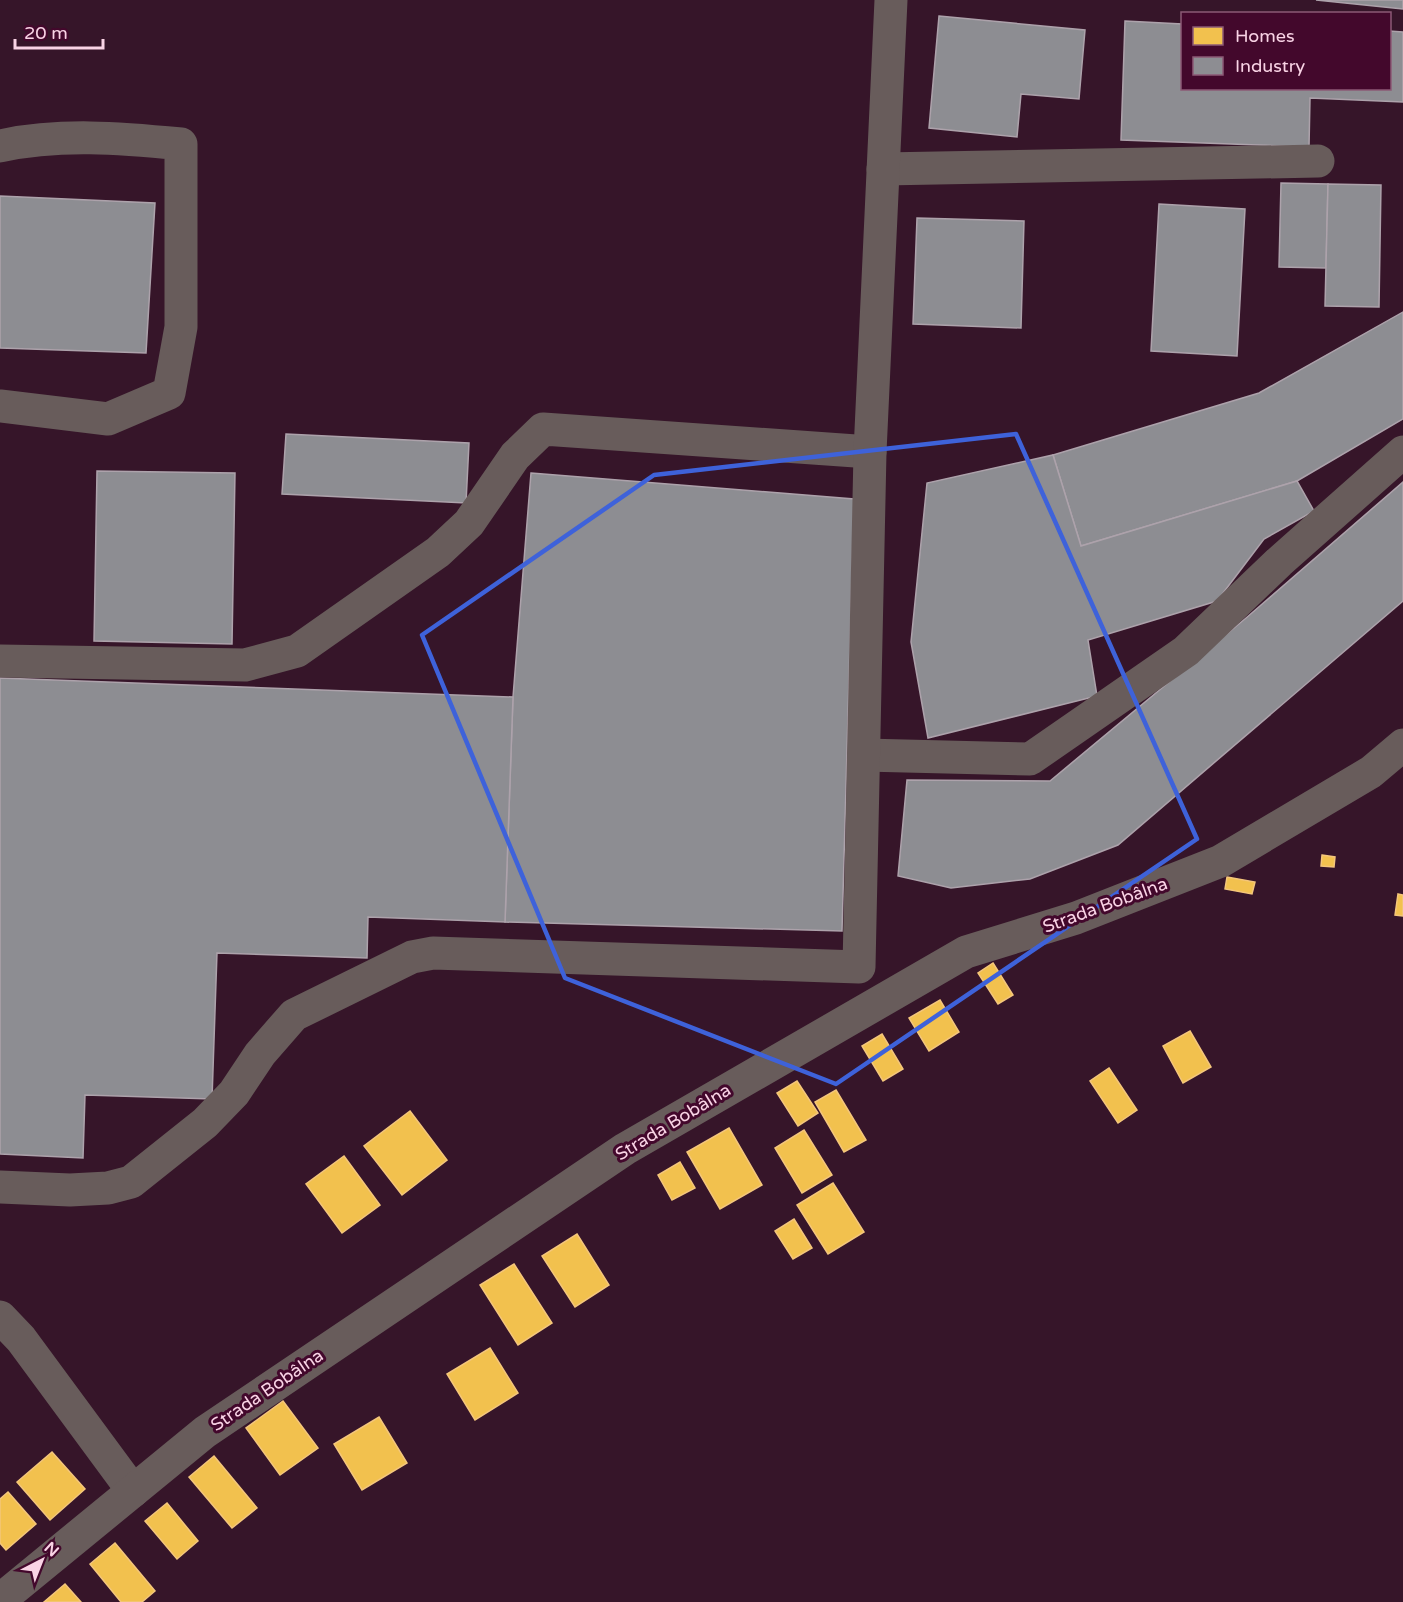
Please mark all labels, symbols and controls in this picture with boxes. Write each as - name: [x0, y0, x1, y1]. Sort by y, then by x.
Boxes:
- scale bar: [15, 12, 104, 50]
- legend: [1181, 12, 1391, 90]
- text: 20 m: [24, 22, 68, 44]
- text: Homes: [1235, 25, 1295, 47]
- text: Industry: [1235, 55, 1306, 77]
- street label: Strada Bobâlna: [1040, 872, 1170, 938]
- street label: Strada Bobâlna: [611, 1079, 735, 1165]
- street label: Strada Bobâlna: [207, 1344, 327, 1436]
- north arrow: [12, 1530, 72, 1590]
- text: N: [40, 1538, 63, 1561]

